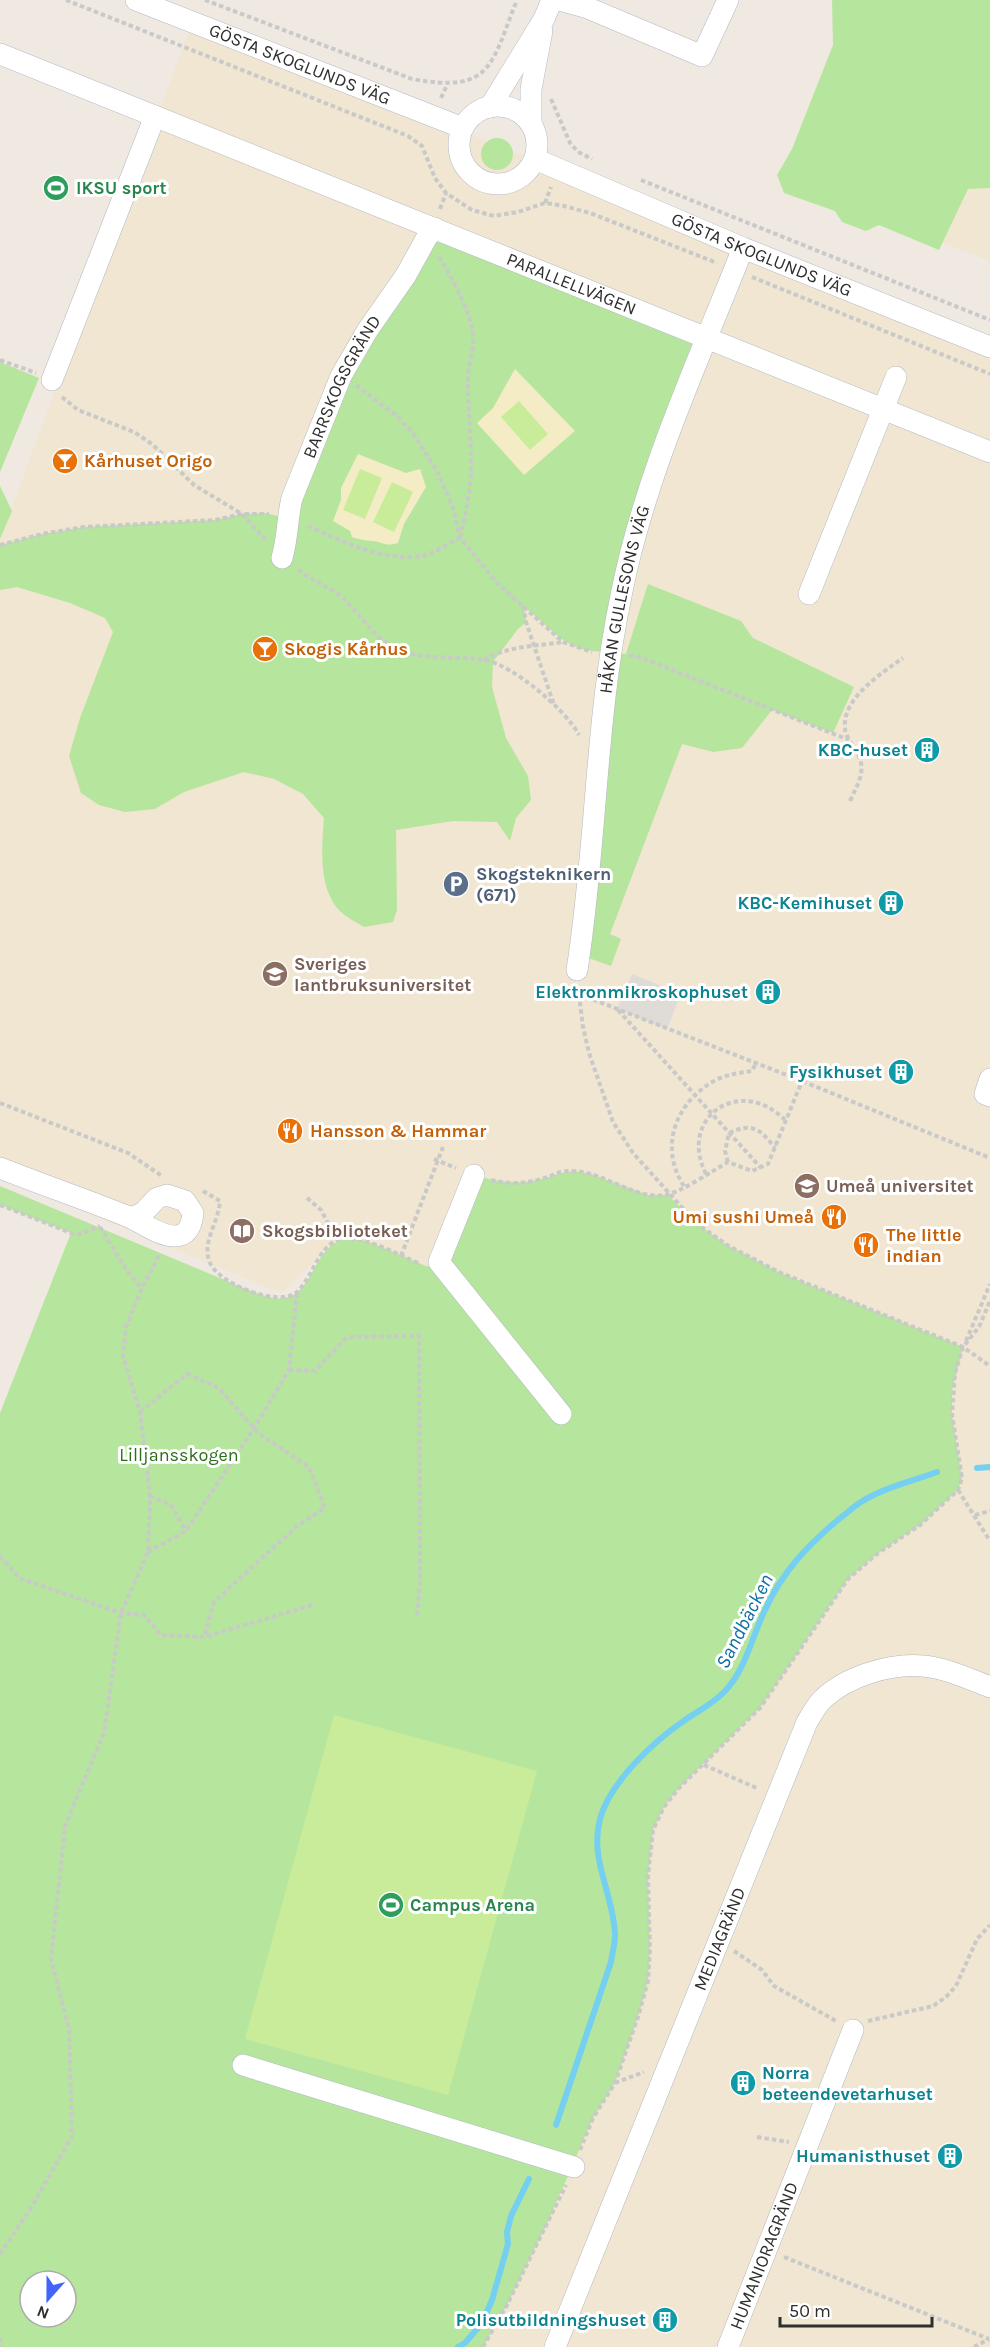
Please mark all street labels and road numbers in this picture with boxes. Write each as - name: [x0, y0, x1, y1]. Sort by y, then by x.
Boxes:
- street label: GÖSTA SKOGLUNDS VÄG: [206, 19, 394, 110]
- street label: GÖSTA SKOGLUNDS VÄG: [668, 208, 855, 301]
- street label: PARALLELLVÄGEN: [503, 248, 640, 320]
- street label: BARRSKOGSGRÄND: [298, 311, 386, 461]
- street label: HÅKAN GULLESONS VÄG: [594, 502, 655, 695]
- street label: MEDIAGRÄND: [689, 1884, 750, 1994]
- street label: HUMANIORAGRÄND: [725, 2179, 803, 2333]

